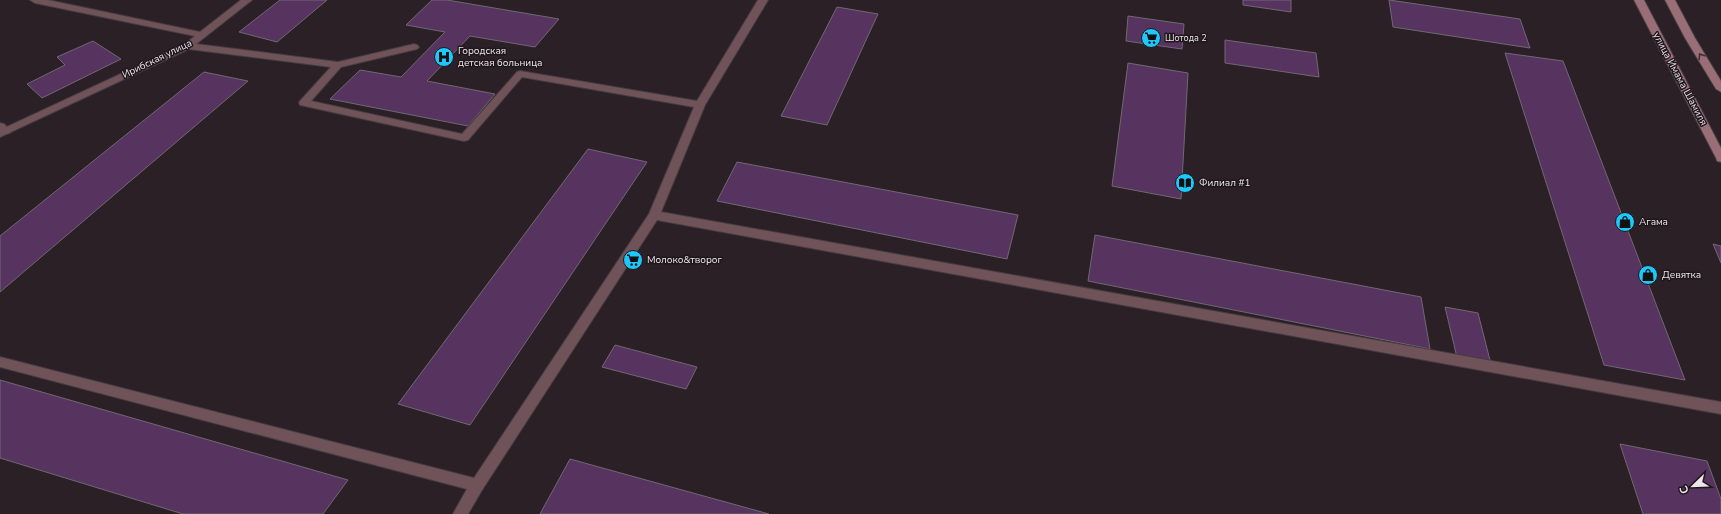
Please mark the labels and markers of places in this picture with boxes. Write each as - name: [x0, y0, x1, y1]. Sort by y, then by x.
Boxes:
- supermarket icon: Шотода 2: [1140, 27, 1162, 49]
- place label: Шотода 2: [1165, 32, 1207, 44]
- place label: Городская детская больница: [458, 44, 543, 70]
- hospital icon: Городская детская больница: [433, 46, 455, 68]
- library icon: Филиал #1: [1174, 172, 1196, 194]
- place label: Филиал #1: [1199, 176, 1251, 190]
- shop icon: Агама: [1614, 211, 1636, 233]
- place label: Агама: [1639, 215, 1668, 229]
- supermarket icon: Молоко&творог: [622, 249, 644, 271]
- place label: Молоко&творог: [647, 253, 723, 267]
- shop icon: Девятка: [1637, 264, 1659, 286]
- place label: Девятка: [1662, 268, 1701, 282]

